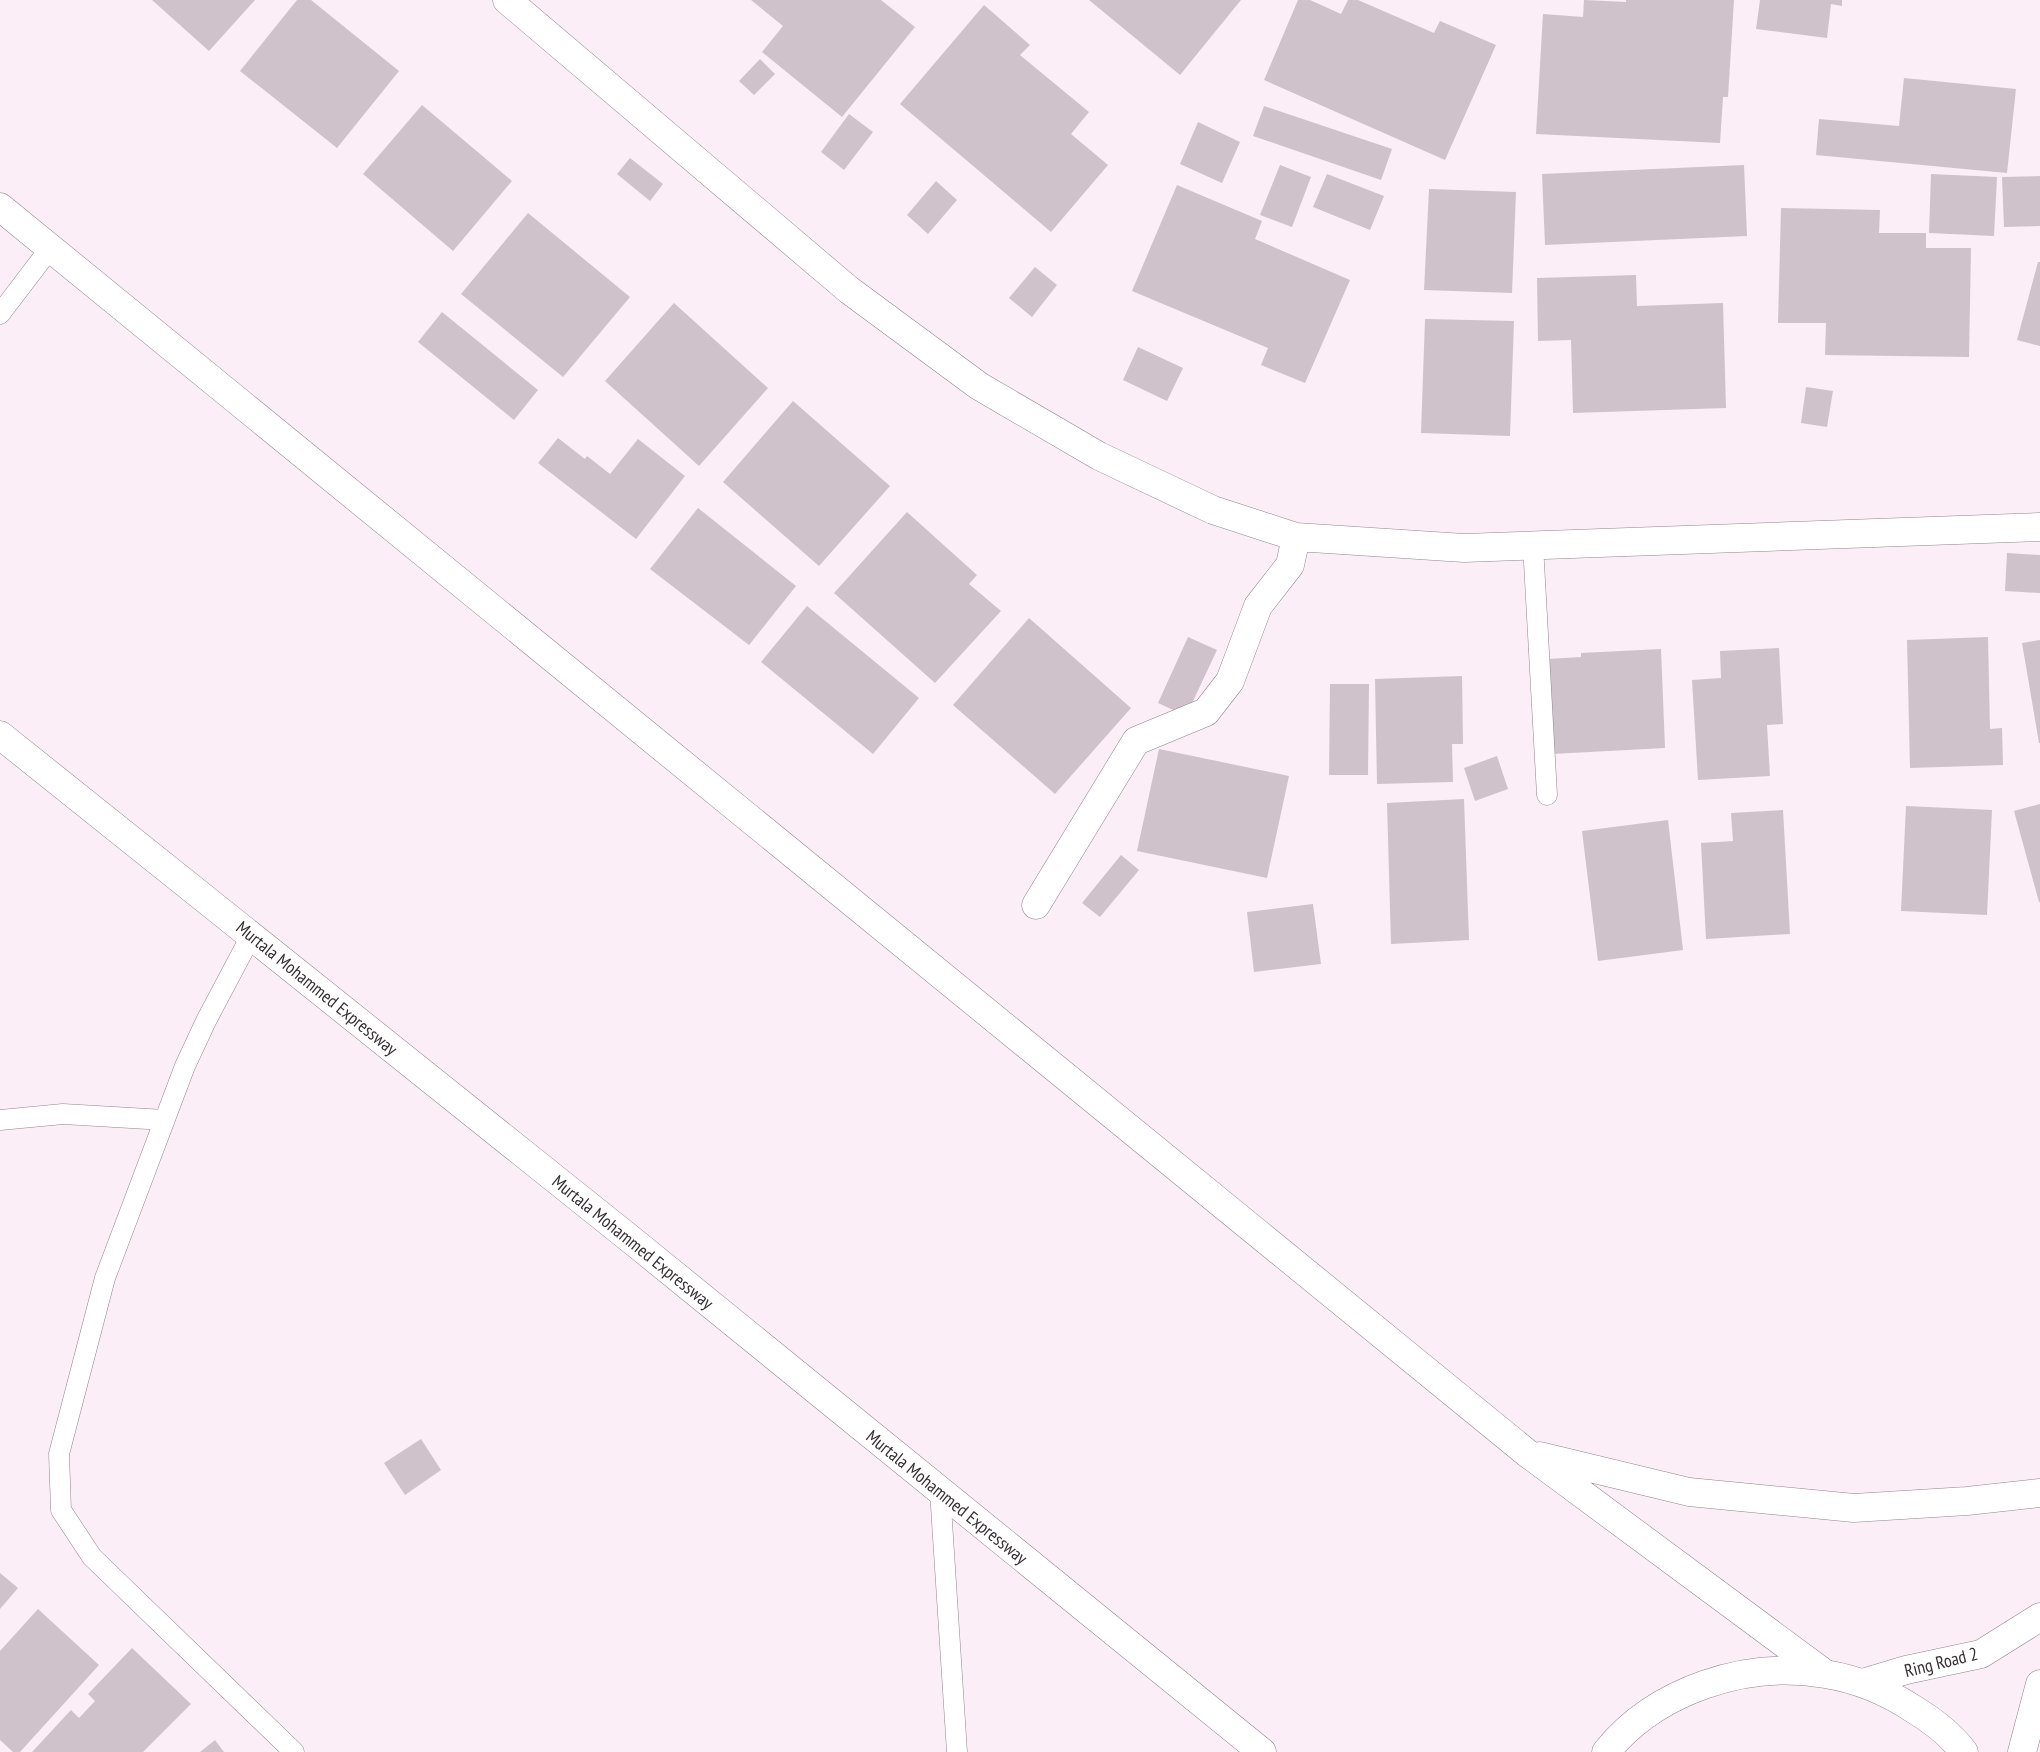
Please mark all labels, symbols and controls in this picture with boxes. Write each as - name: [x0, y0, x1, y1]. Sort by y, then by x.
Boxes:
- street label: Murtala Mohammed Expressway: [232, 916, 402, 1060]
- street label: Murtala Mohammed Expressway: [548, 1170, 718, 1314]
- street label: Murtala Mohammed Expressway: [862, 1425, 1032, 1569]
- street label: Ring Road 2: [1902, 1642, 1980, 1682]

